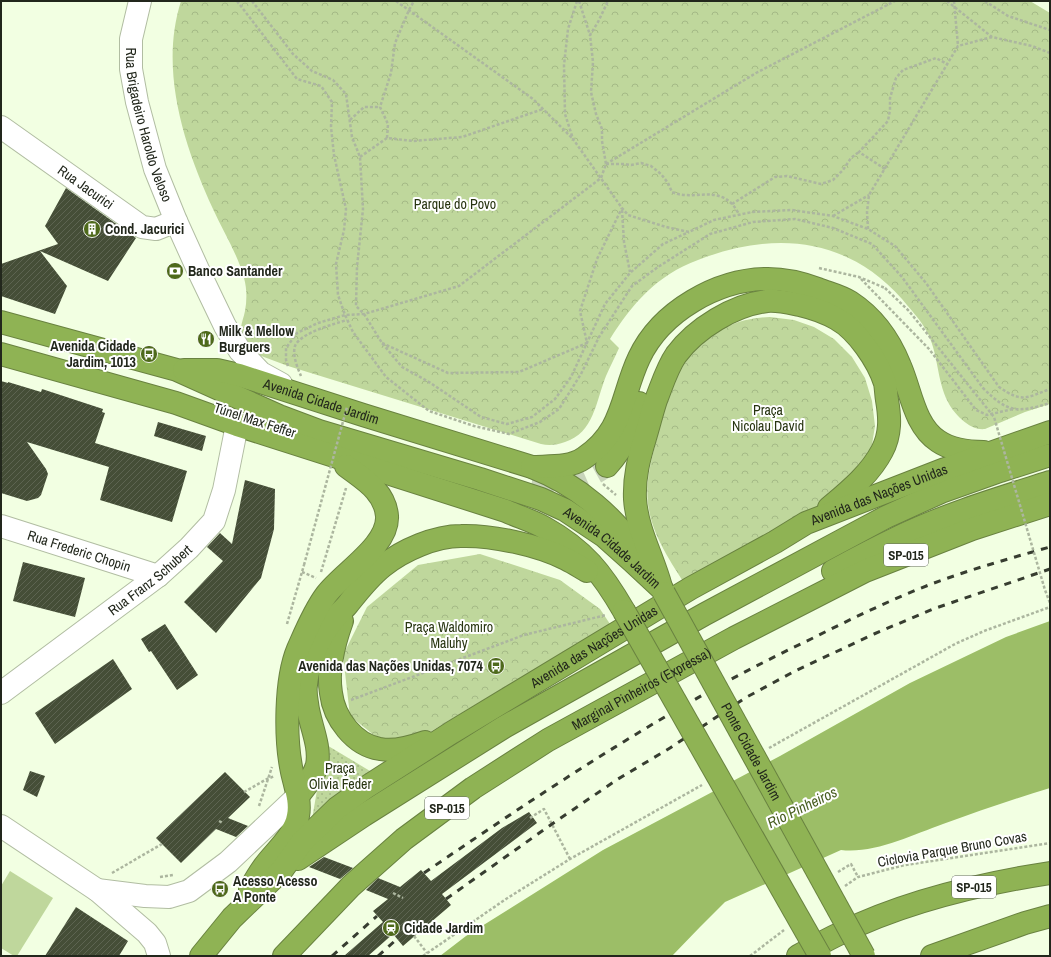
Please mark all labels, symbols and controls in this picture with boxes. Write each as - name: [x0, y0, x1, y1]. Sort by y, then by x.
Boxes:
- street label: Rua Brigadeiro Haroldo Veloso: [122, 47, 176, 204]
- street label: Rua Jacurici: [54, 161, 117, 213]
- park label: Parque do Povo: [414, 195, 496, 213]
- building icon: Cond. Jacurici: [82, 219, 102, 239]
- place label: Cond. Jacurici: [105, 220, 184, 238]
- bank icon: Banco Santander: [165, 261, 185, 281]
- place label: Banco Santander: [188, 262, 283, 280]
- place label: Milk & Mellow Burguers: [219, 322, 294, 356]
- restaurant icon: Milk & Mellow Burguers: [196, 329, 216, 349]
- place label: Avenida Cidade Jardim, 1013: [50, 337, 136, 371]
- bus stop icon: Avenida Cidade Jardim, 1013: [139, 344, 159, 364]
- street label: Avenida Cidade Jardim: [260, 374, 381, 428]
- street label: Túnel Max Feffer: [212, 398, 298, 442]
- park label: Praça Nicolau David: [732, 401, 804, 435]
- street label: Avenida das Nações Unidas: [807, 460, 950, 530]
- street label: Avenida Cidade Jardim: [559, 502, 665, 592]
- street label: Rua Frederic Chopin: [25, 526, 133, 576]
- street label: Rua Franz Schubert: [104, 541, 196, 619]
- road number: SP-015: [884, 544, 928, 566]
- street label: Avenida das Nações Unidas: [526, 601, 661, 693]
- park label: Praça Waldomiro Maluhy: [405, 618, 493, 652]
- street label: Marginal Pinheiros (Expressa): [569, 643, 714, 734]
- bus stop icon: Avenida das Nações Unidas, 7074: [486, 656, 506, 676]
- place label: Avenida das Nações Unidas, 7074: [298, 657, 484, 675]
- street label: Ponte Cidade Jardim: [717, 700, 785, 803]
- park label: Praça Olivia Feder: [309, 759, 371, 793]
- water label: Rio Pinheiros: [764, 781, 840, 833]
- road number: SP-015: [425, 797, 469, 819]
- street label: Ciclovia Parque Bruno Covas: [876, 827, 1028, 871]
- place label: Acesso Acesso A Ponte: [233, 872, 317, 906]
- road number: SP-015: [952, 876, 996, 898]
- bus stop icon: Acesso Acesso A Ponte: [210, 879, 230, 899]
- station icon: Cidade Jardim: [381, 918, 401, 938]
- place label: Cidade Jardim: [404, 919, 483, 937]

